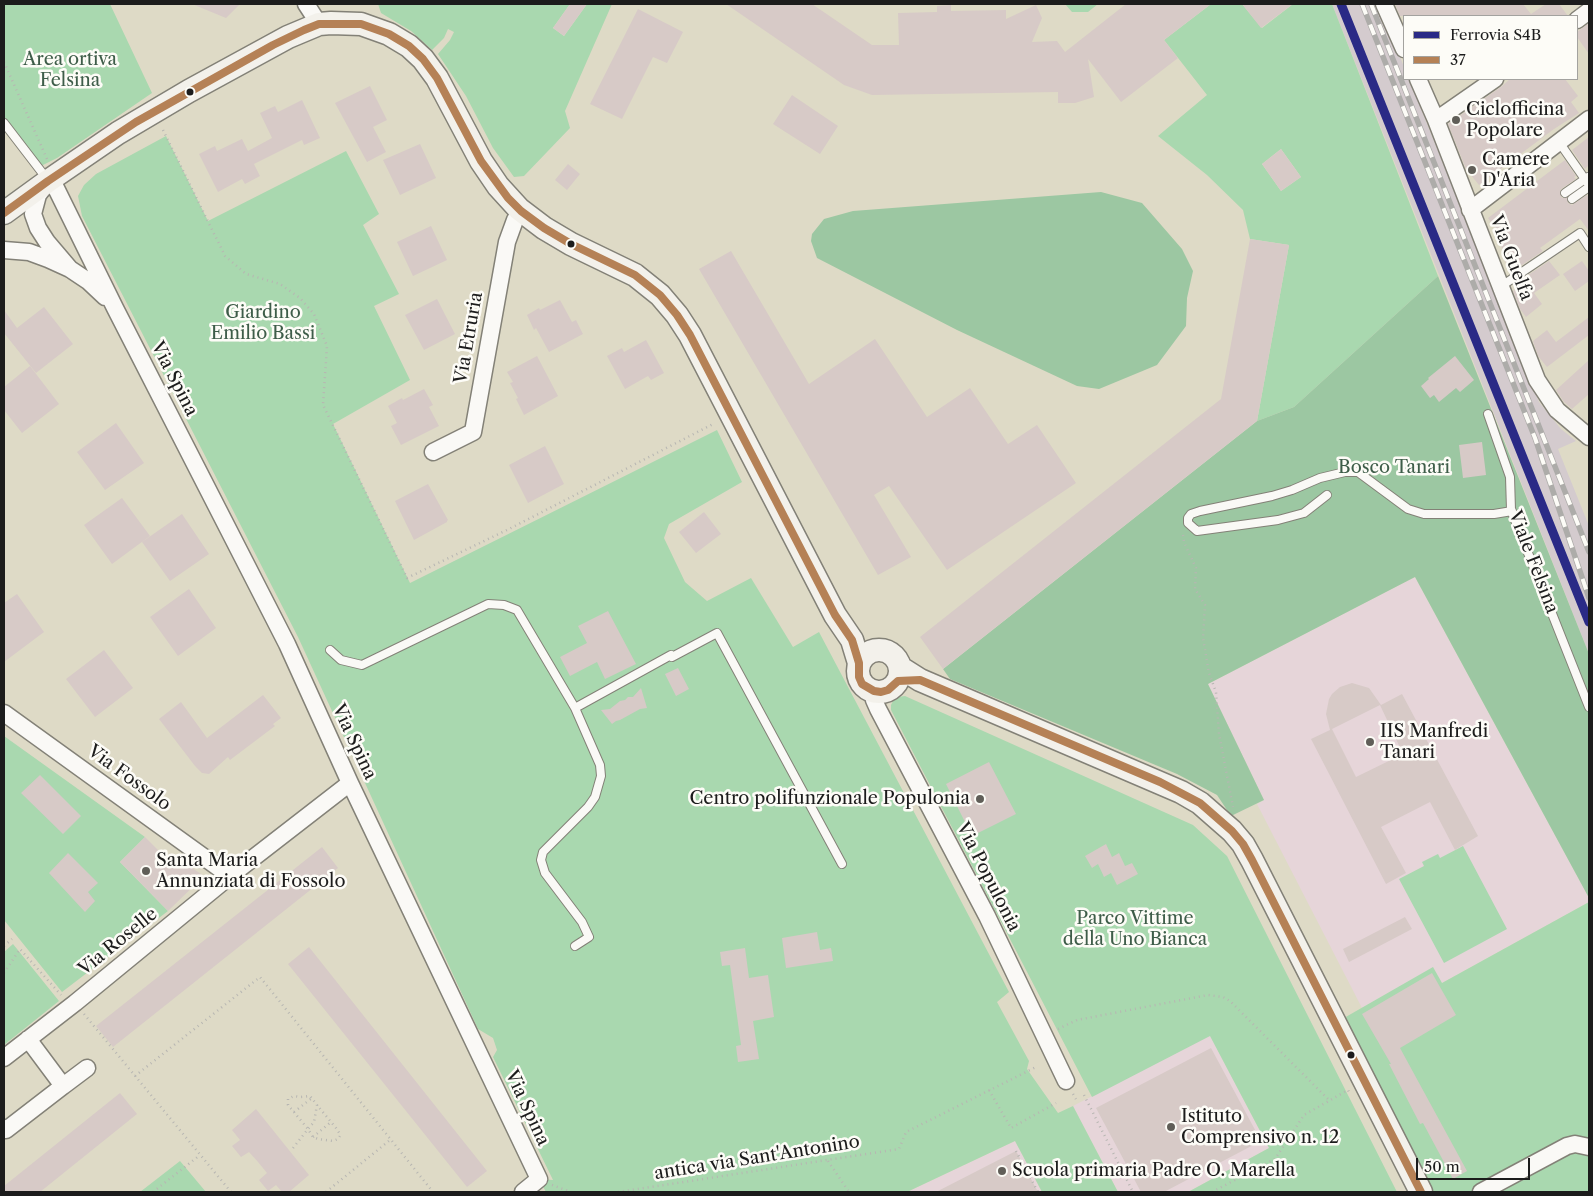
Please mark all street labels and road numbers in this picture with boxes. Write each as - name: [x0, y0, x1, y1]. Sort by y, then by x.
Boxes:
- street label: Via Guelfa: [1485, 212, 1537, 304]
- street label: Via Etruria: [450, 290, 488, 386]
- street label: Via Spina: [146, 338, 202, 420]
- street label: Viale Felsina: [1503, 507, 1563, 617]
- street label: Via Spina: [327, 701, 381, 783]
- street label: Via Fossolo: [83, 741, 175, 815]
- street label: Via Populonia: [951, 819, 1025, 935]
- street label: Via Roselle: [74, 904, 162, 980]
- street label: Via Spina: [500, 1067, 554, 1149]
- street label: antica via Sant'Antonino: [653, 1131, 861, 1185]

